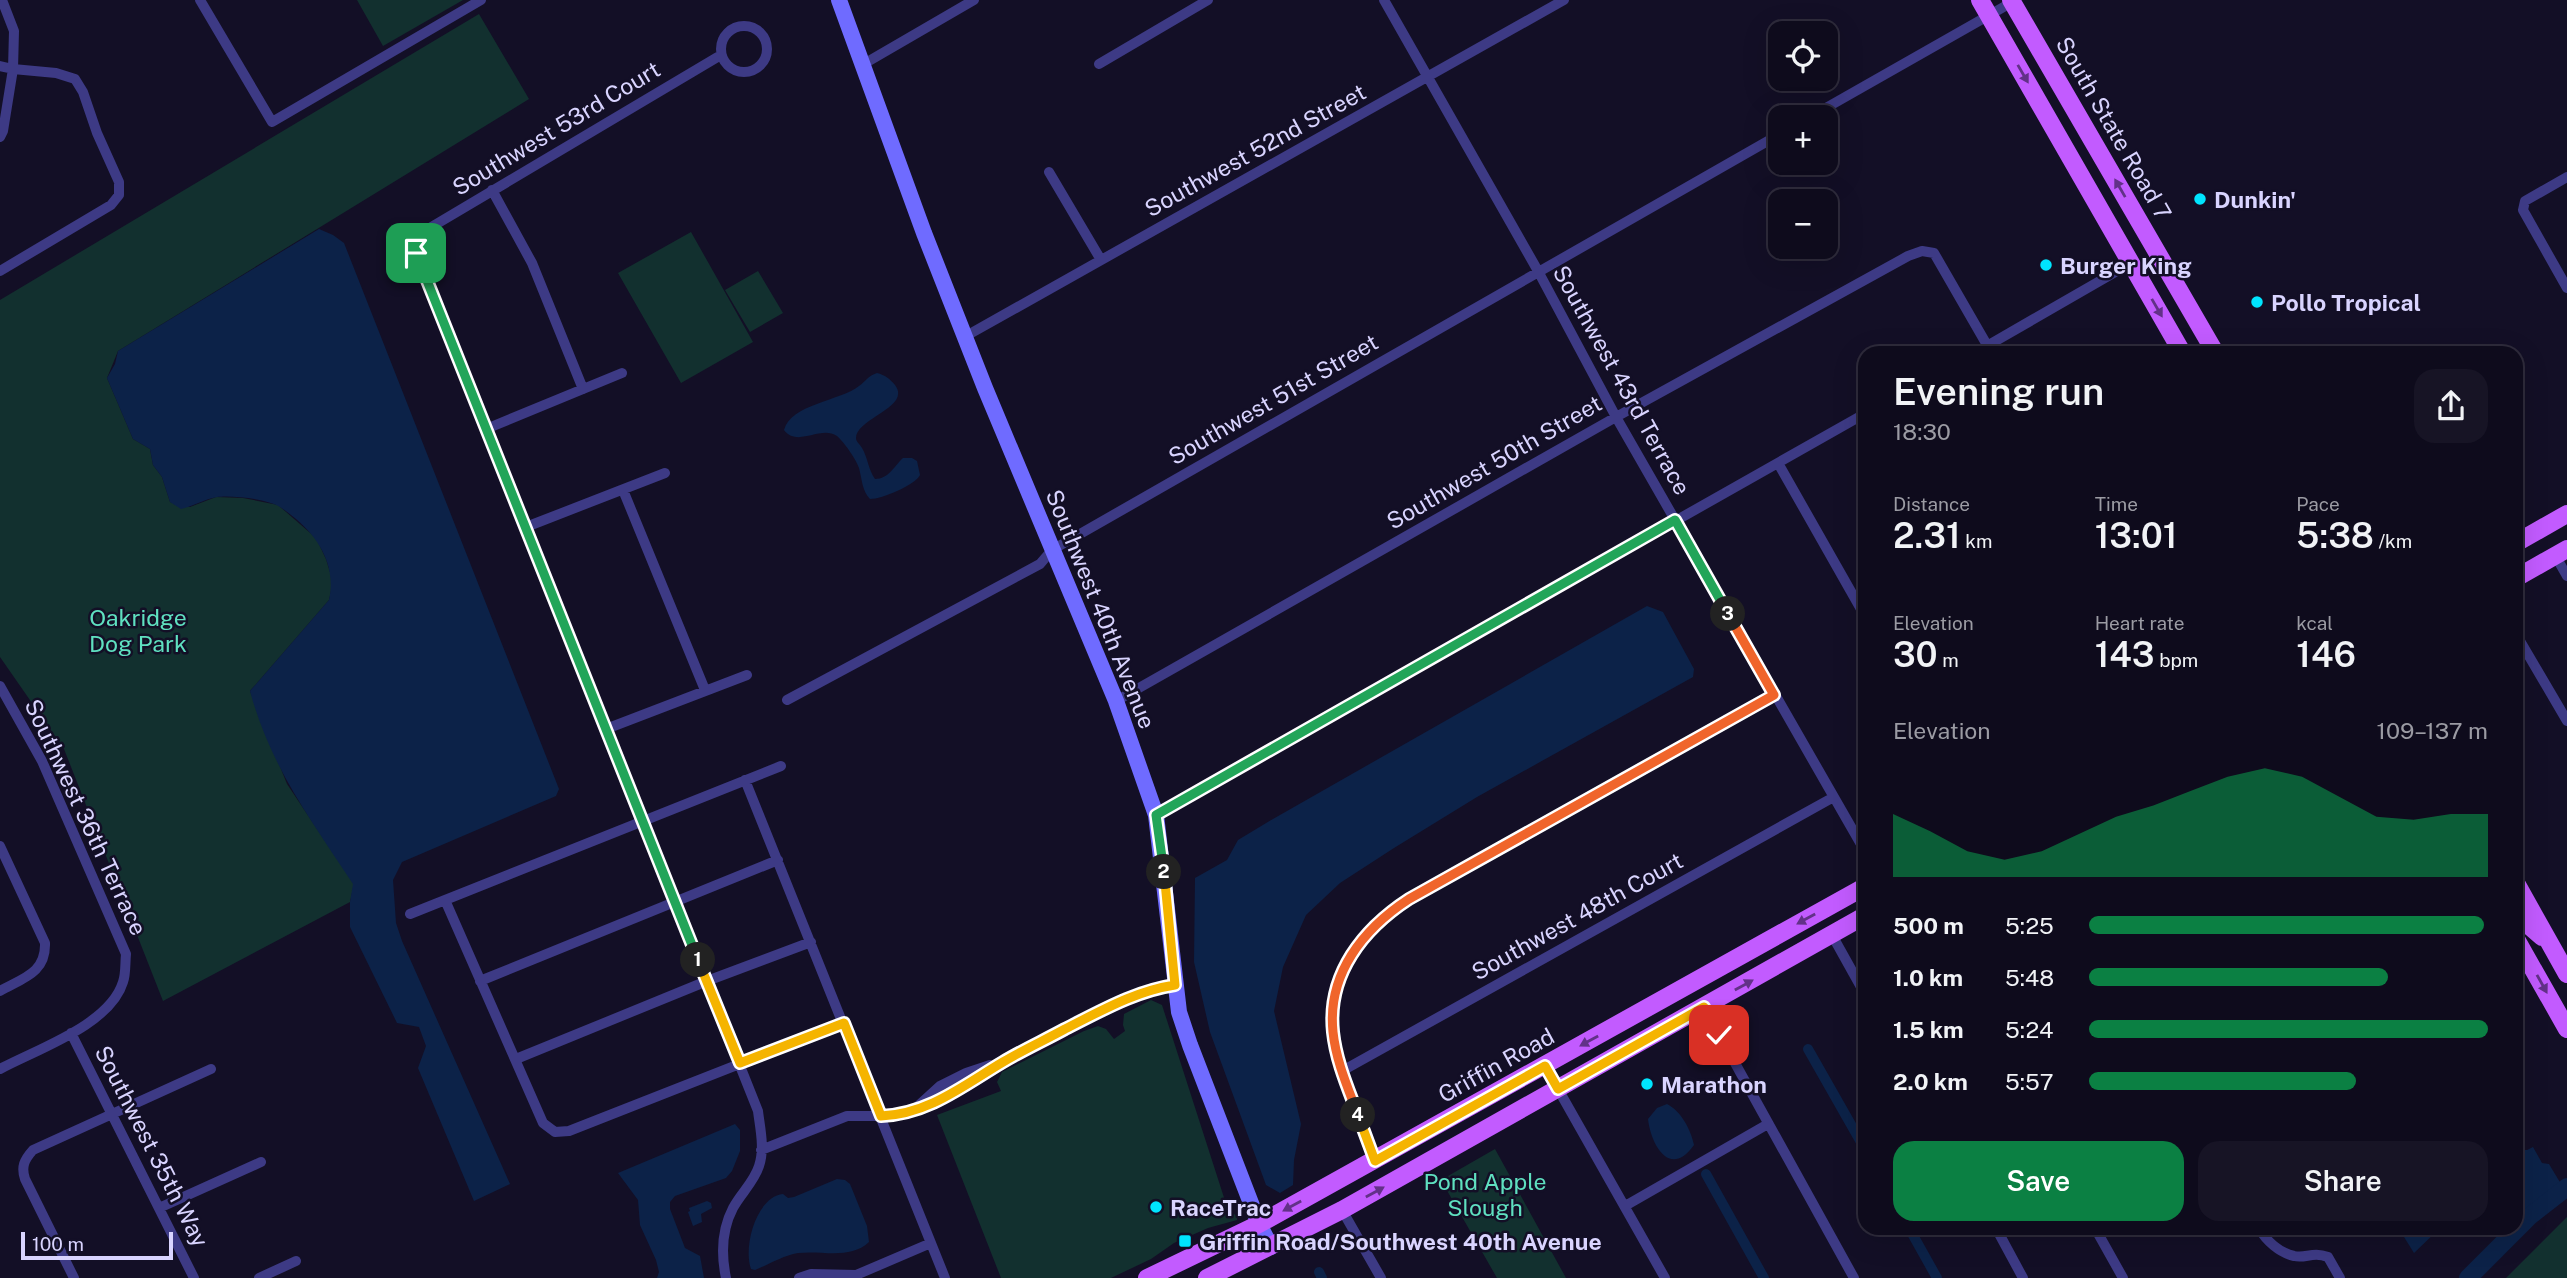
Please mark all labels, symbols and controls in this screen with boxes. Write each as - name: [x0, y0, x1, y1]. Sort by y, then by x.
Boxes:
- map controls: [1768, 21, 1838, 259]
- button: locate: [1768, 21, 1838, 91]
- street label: South State Road 7: [2051, 32, 2177, 224]
- street label: Southwest 53rd Court: [447, 55, 665, 201]
- one-way arrow: [2017, 65, 2029, 84]
- street label: Southwest 52nd Street: [1140, 78, 1370, 222]
- button: +: [1768, 105, 1838, 175]
- one-way arrow: [2115, 178, 2127, 198]
- place label: Dunkin': [2214, 186, 2296, 213]
- button: −: [1768, 189, 1838, 259]
- marker: Dunkin': [2192, 191, 2208, 207]
- pin: [386, 223, 446, 283]
- icon: arrive: [397, 234, 435, 272]
- place label: Burger King: [2060, 252, 2192, 279]
- marker: Burger King: [2038, 257, 2054, 273]
- street label: Southwest 43rd Terrace: [1548, 261, 1696, 499]
- place label: Pollo Tropical: [2271, 289, 2421, 316]
- marker: Pollo Tropical: [2249, 294, 2265, 310]
- one-way arrow: [2151, 299, 2163, 318]
- street label: Southwest 51st Street: [1163, 328, 1383, 470]
- text: Evening run: [1893, 369, 2104, 414]
- button: share: [2414, 369, 2488, 443]
- street label: Southwest 50th Street: [1382, 389, 1606, 535]
- text: 18:30: [1893, 418, 1951, 445]
- street label: Southwest 40th Avenue: [1041, 486, 1161, 732]
- text: Distance: [1893, 493, 1970, 515]
- text: Time: [2095, 493, 2138, 515]
- text: Pace: [2296, 493, 2340, 515]
- text: 2.31: [1893, 515, 1961, 556]
- text: 13:01: [2095, 515, 2177, 556]
- text: 5:38: [2296, 515, 2374, 556]
- text: km: [1961, 530, 1992, 552]
- text: /km: [2374, 530, 2412, 552]
- pin: 3: [1710, 596, 1746, 632]
- text: 3: [1721, 602, 1734, 624]
- park label: Oakridge Dog Park: [89, 604, 187, 657]
- text: Elevation: [1893, 612, 1974, 634]
- text: Heart rate: [2095, 612, 2184, 634]
- text: kcal: [2296, 612, 2333, 634]
- text: 30: [1893, 634, 1938, 675]
- text: 143: [2095, 634, 2155, 675]
- text: 146: [2296, 634, 2356, 675]
- text: m: [1938, 649, 1959, 671]
- text: bpm: [2155, 649, 2198, 671]
- street label: Southwest 36th Terrace: [19, 695, 153, 939]
- text: Elevation: [1893, 717, 1991, 744]
- text: 109–137 m: [2377, 717, 2488, 744]
- street label: Southwest 48th Court: [1467, 847, 1687, 985]
- pin: 2: [1146, 854, 1182, 890]
- text: 2: [1157, 860, 1170, 882]
- text: 500 m: [1893, 912, 1964, 939]
- text: 5:25: [2005, 912, 2054, 939]
- one-way arrow: [1796, 913, 1816, 925]
- pin: 1: [680, 942, 716, 978]
- text: 1: [693, 948, 702, 970]
- text: 1.0 km: [1893, 964, 1963, 991]
- text: 5:48: [2005, 964, 2054, 991]
- one-way arrow: [2536, 974, 2548, 994]
- one-way arrow: [1735, 979, 1754, 991]
- pin: [1689, 1005, 1749, 1065]
- icon: check: [1700, 1016, 1738, 1054]
- text: 1.5 km: [1893, 1016, 1964, 1043]
- text: 5:24: [2005, 1016, 2054, 1043]
- street label: Griffin Road: [1433, 1022, 1559, 1108]
- one-way arrow: [1579, 1035, 1599, 1047]
- street label: Southwest 35th Way: [90, 1041, 214, 1251]
- text: 2.0 km: [1893, 1068, 1968, 1095]
- text: 5:57: [2005, 1068, 2053, 1095]
- place label: Marathon: [1661, 1071, 1767, 1098]
- marker: Marathon: [1639, 1076, 1655, 1092]
- pin: 4: [1340, 1098, 1376, 1132]
- text: 4: [1351, 1103, 1364, 1125]
- button: Save: [1893, 1141, 2184, 1221]
- button: Share: [2198, 1141, 2488, 1221]
- park label: Pond Apple Slough: [1423, 1168, 1547, 1221]
- one-way arrow: [1365, 1186, 1385, 1198]
- place label: RaceTrac: [1170, 1194, 1271, 1221]
- marker: RaceTrac: [1148, 1199, 1164, 1215]
- one-way arrow: [1282, 1200, 1302, 1212]
- place label: Griffin Road/Southwest 40th Avenue: [1199, 1228, 1602, 1255]
- scale bar: [21, 1229, 173, 1261]
- text: 100 m: [32, 1233, 84, 1255]
- marker: Griffin Road/Southwest 40th Avenue: [1177, 1233, 1193, 1249]

